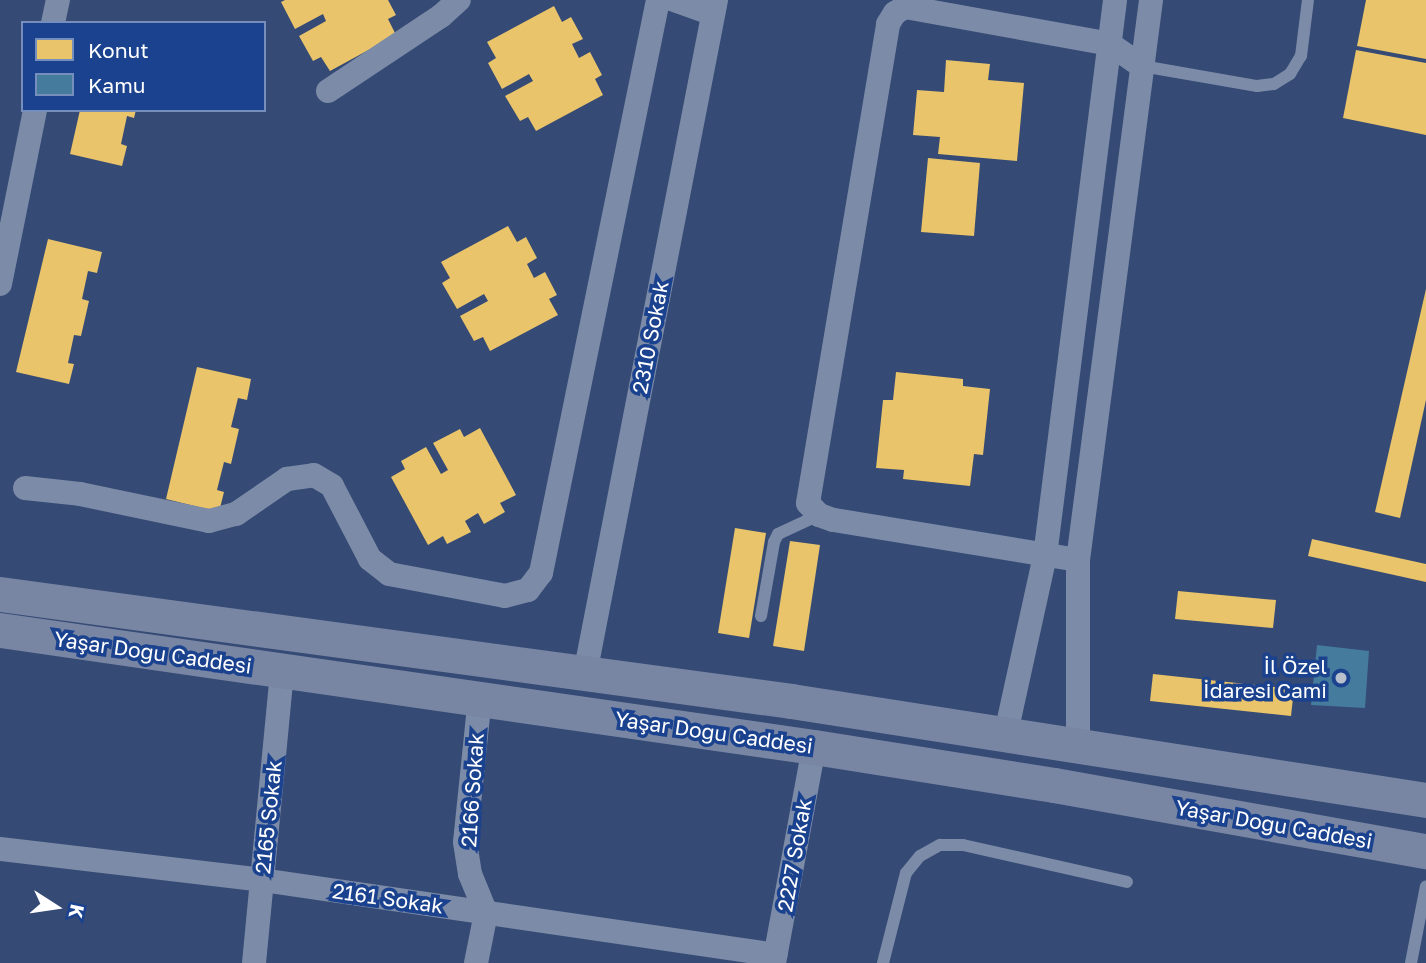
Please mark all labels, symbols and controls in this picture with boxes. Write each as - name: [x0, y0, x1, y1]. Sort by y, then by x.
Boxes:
- legend: [21, 21, 266, 112]
- text: Konut: [88, 37, 149, 63]
- text: Kamu: [88, 72, 145, 98]
- street label: 2310 Sokak: [627, 278, 673, 396]
- street label: Yaşar Doğu Caddesi: [53, 626, 253, 678]
- place label: İl Özel İdaresi Cami: [1203, 653, 1327, 703]
- marker: İl Özel İdaresi Cami: [1333, 670, 1349, 686]
- street label: Yaşar Doğu Caddesi: [614, 706, 814, 758]
- street label: 2166 Sokak: [455, 732, 489, 848]
- street label: 2165 Sokak: [250, 759, 286, 875]
- street label: Yaşar Doğu Caddesi: [1174, 794, 1374, 854]
- street label: 2227 Sokak: [772, 797, 816, 913]
- north arrow: [21, 872, 91, 942]
- street label: 2161 Sokak: [331, 878, 445, 918]
- text: K: [64, 902, 90, 921]

